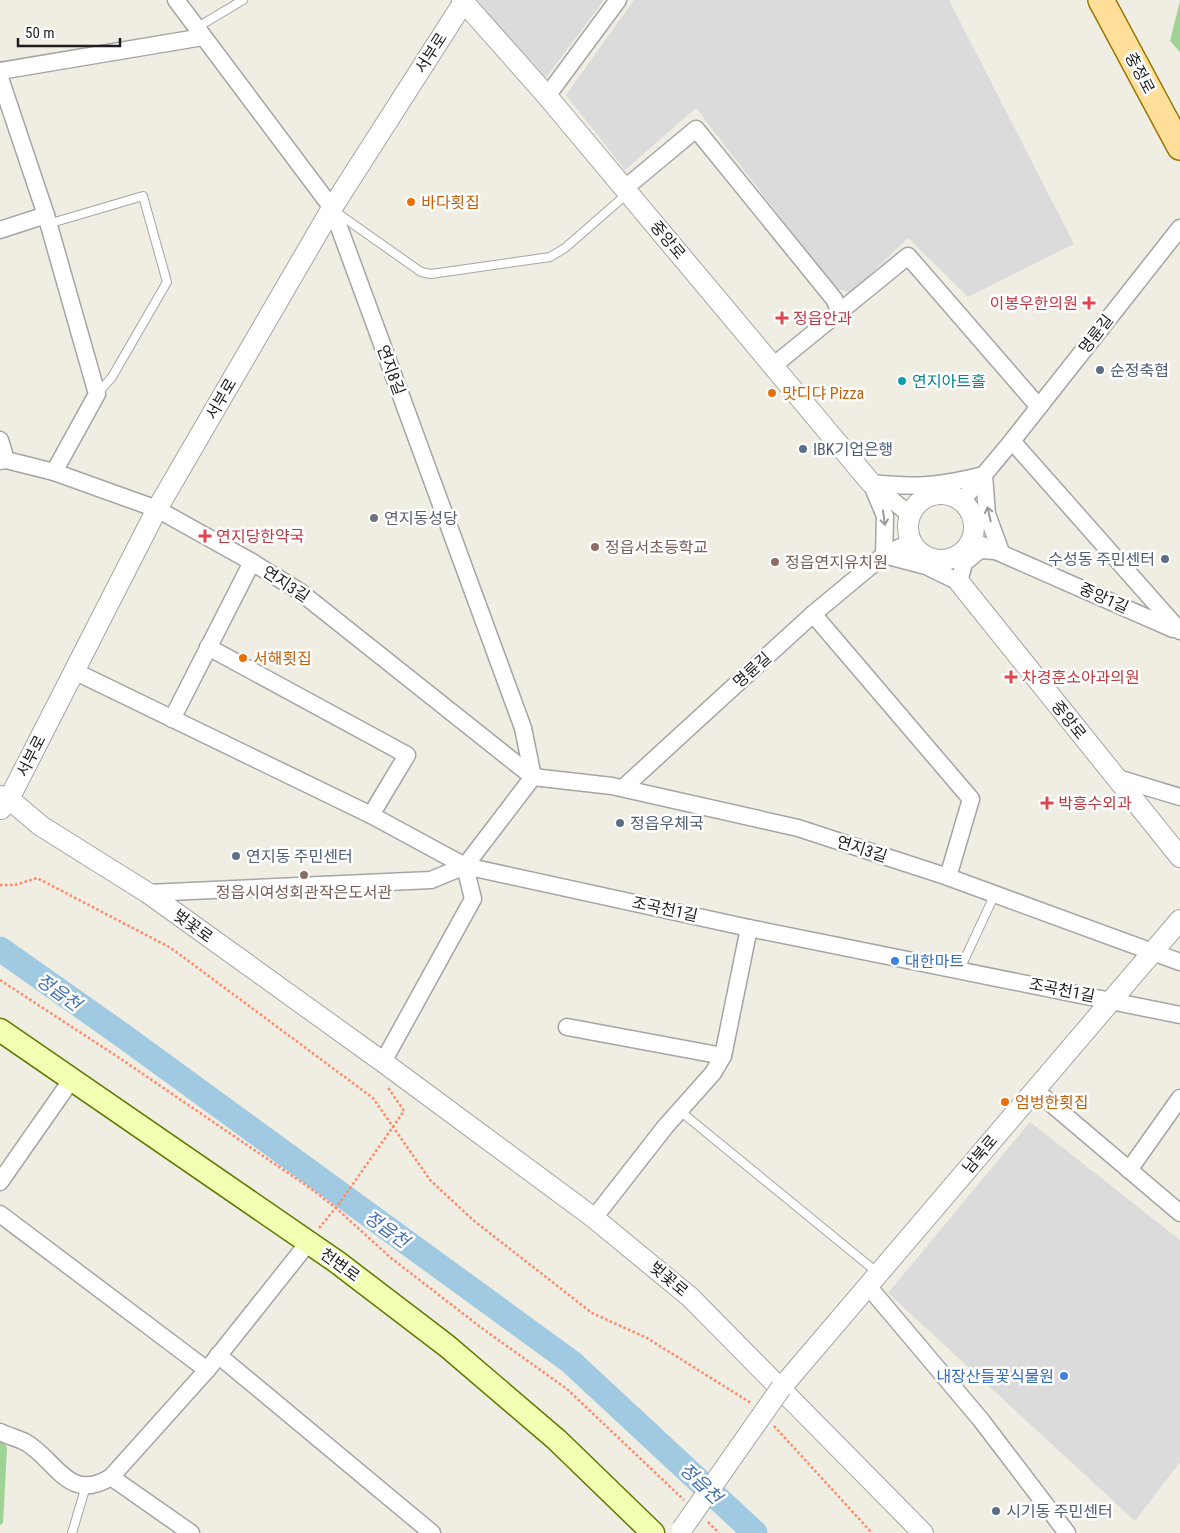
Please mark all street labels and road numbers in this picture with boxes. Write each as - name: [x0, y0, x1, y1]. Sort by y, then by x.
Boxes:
- street label: 서부로: [411, 29, 451, 77]
- street label: 충정로: [1121, 49, 1159, 97]
- street label: 중앙로: [647, 217, 690, 263]
- street label: 명륜길: [1075, 311, 1117, 357]
- street label: 연지8길: [373, 342, 409, 398]
- street label: 서부로: [202, 375, 240, 423]
- street label: 연지3길: [259, 562, 313, 606]
- street label: 중앙1길: [1076, 579, 1132, 617]
- street label: 명륜길: [729, 648, 775, 692]
- street label: 중앙로: [1048, 697, 1090, 743]
- street label: 서부로: [13, 732, 50, 780]
- street label: 연지3길: [834, 832, 890, 866]
- street label: 조곡천1길: [630, 893, 700, 925]
- street label: 벚꽃로: [170, 905, 217, 947]
- street label: 조곡천1길: [1027, 974, 1097, 1006]
- street label: 남북로: [959, 1131, 1002, 1177]
- street label: 천변로: [317, 1244, 364, 1286]
- street label: 벚꽃로: [646, 1258, 692, 1301]

